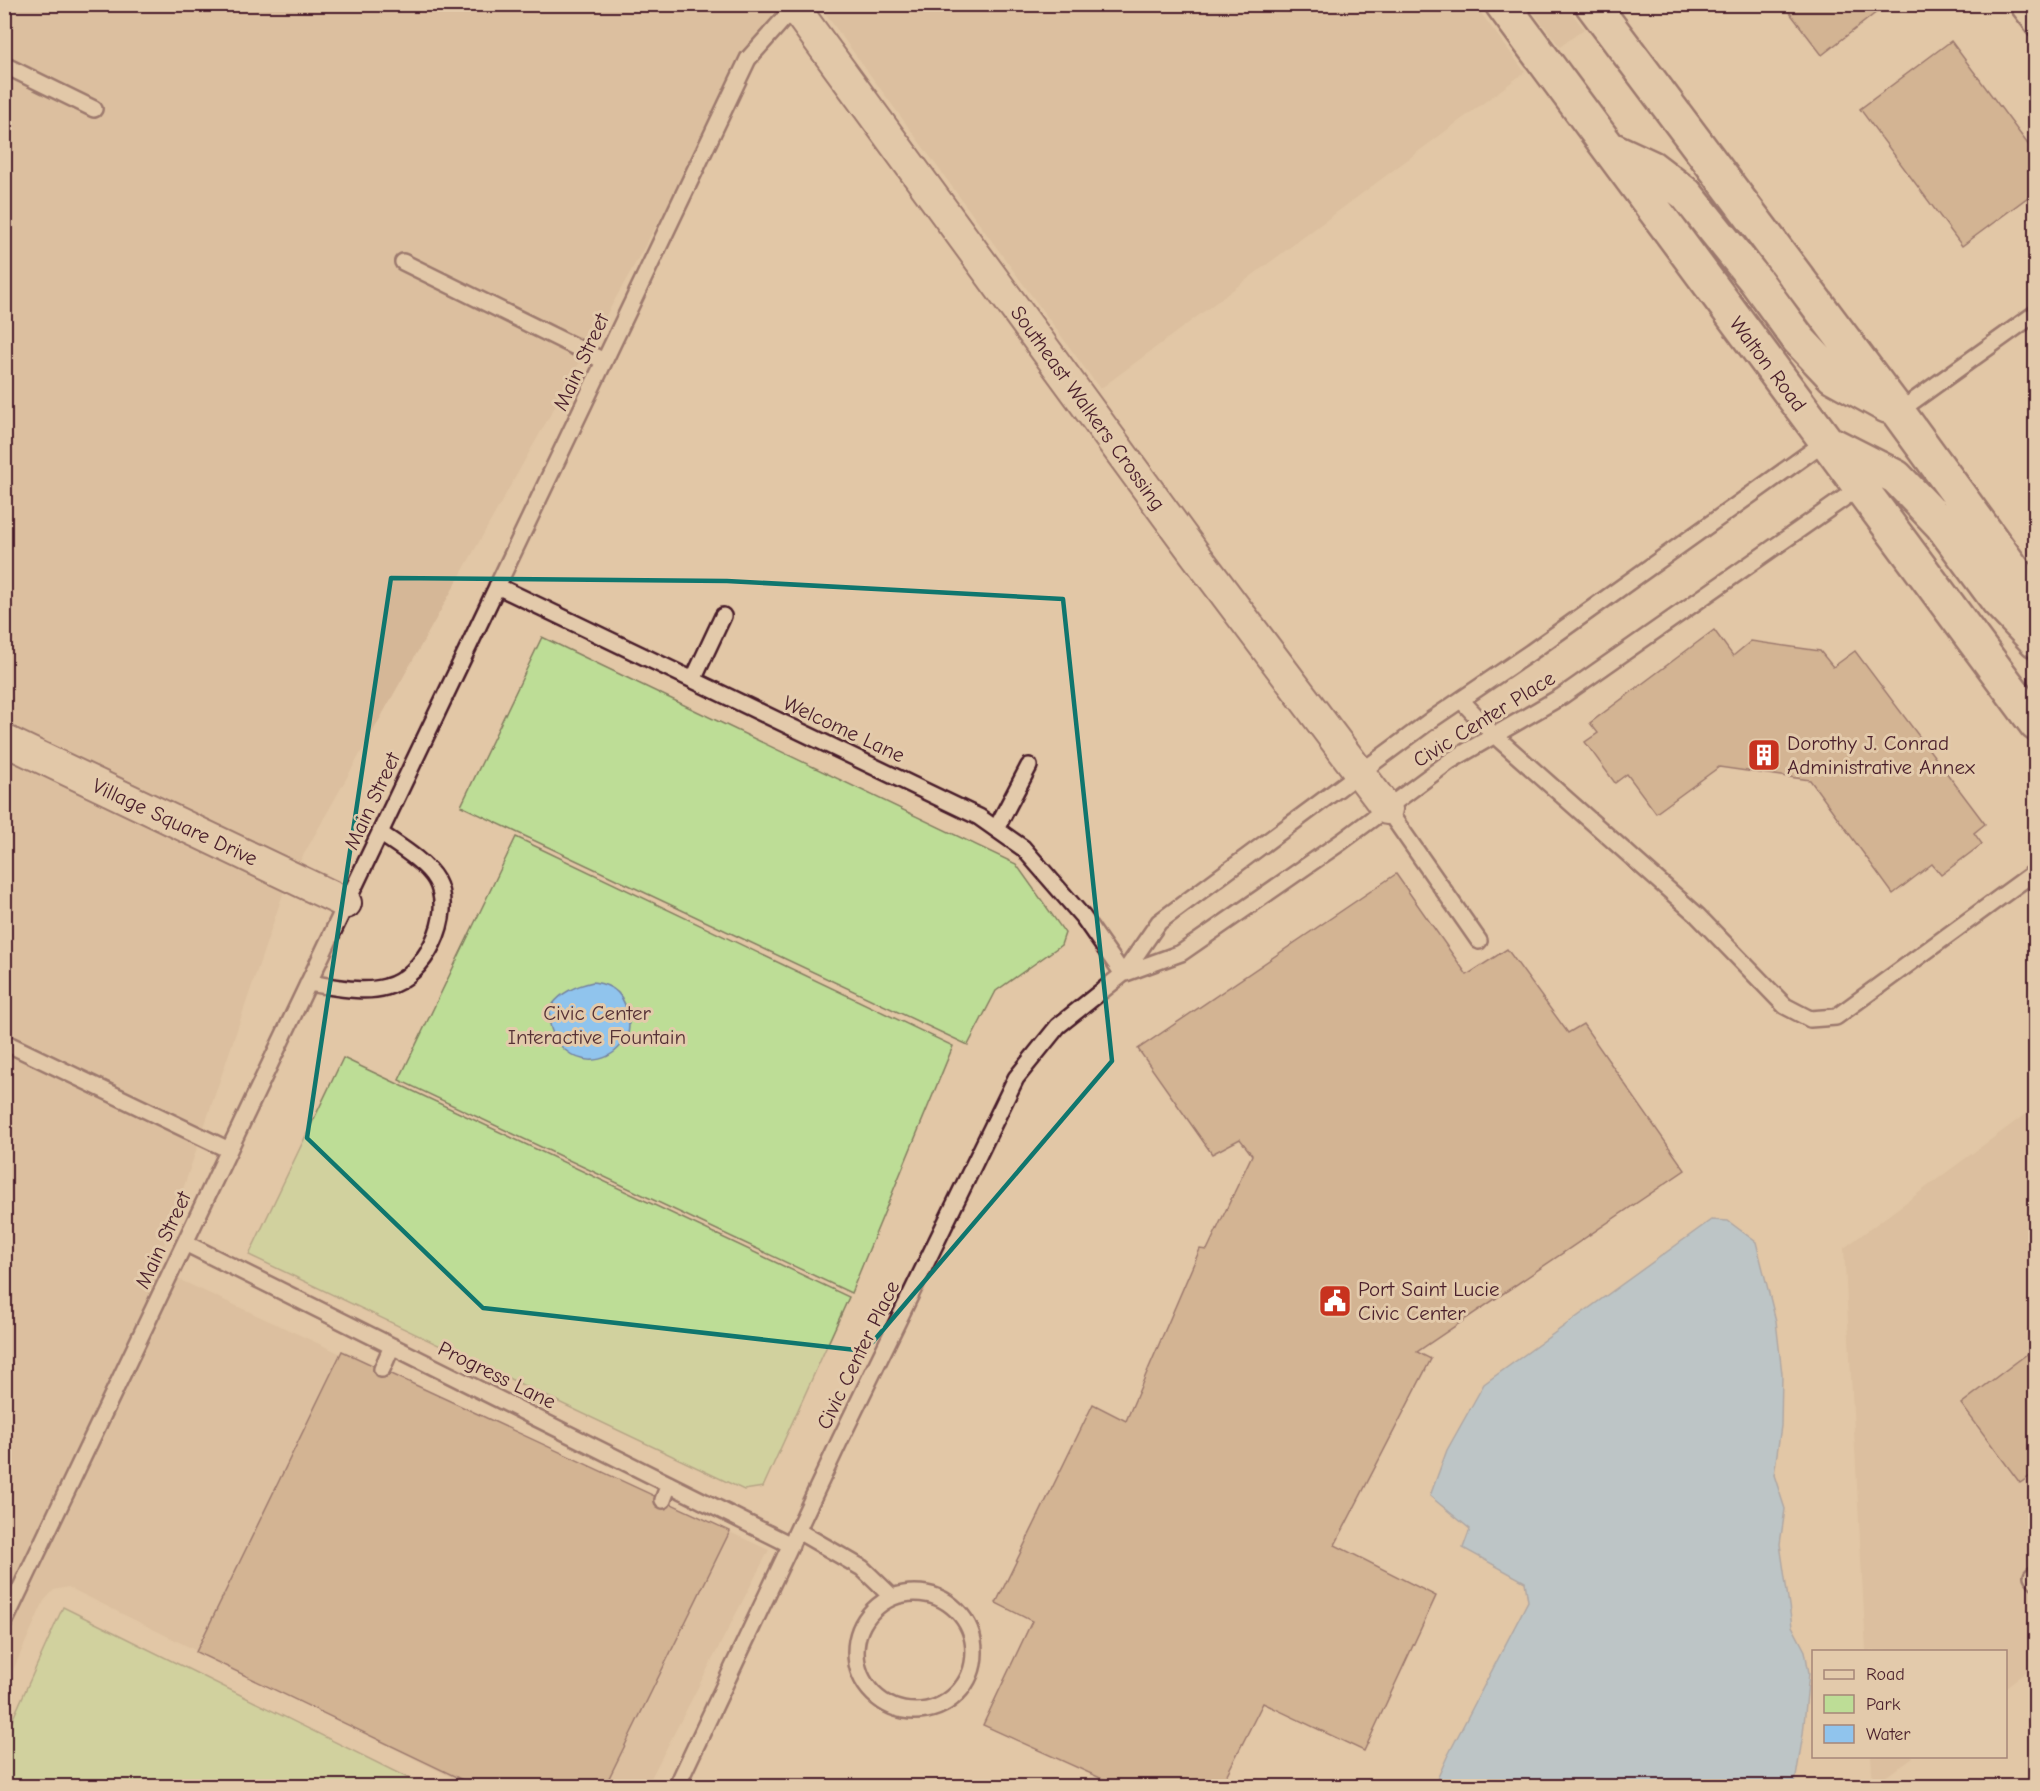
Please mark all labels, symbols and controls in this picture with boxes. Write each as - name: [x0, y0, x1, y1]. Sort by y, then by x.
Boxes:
- street label: Southeast Walkers Crossing: [1006, 301, 1170, 515]
- street label: Main Street: [548, 309, 614, 414]
- street label: Walton Road: [1725, 312, 1811, 416]
- street label: Civic Center Place: [1409, 666, 1559, 772]
- street label: Welcome Lane: [779, 690, 909, 768]
- place label: Dorothy J. Conrad Administrative Annex: [1787, 731, 1975, 779]
- building icon: Dorothy J. Conrad Administrative Annex: [1746, 737, 1782, 773]
- street label: Main Street: [339, 748, 405, 853]
- street label: Village Square Drive: [89, 773, 261, 871]
- park label: Civic Center Interactive Fountain: [508, 1001, 686, 1049]
- street label: Main Street: [130, 1187, 196, 1292]
- street label: Civic Center Place: [812, 1277, 904, 1433]
- place label: Port Saint Lucie Civic Center: [1358, 1277, 1500, 1325]
- public building icon: Port Saint Lucie Civic Center: [1317, 1283, 1353, 1319]
- street label: Progress Lane: [434, 1336, 560, 1414]
- legend: [1812, 1650, 2007, 1758]
- text: Road: [1866, 1664, 1905, 1685]
- text: Park: [1866, 1694, 1901, 1715]
- text: Water: [1866, 1724, 1911, 1745]

